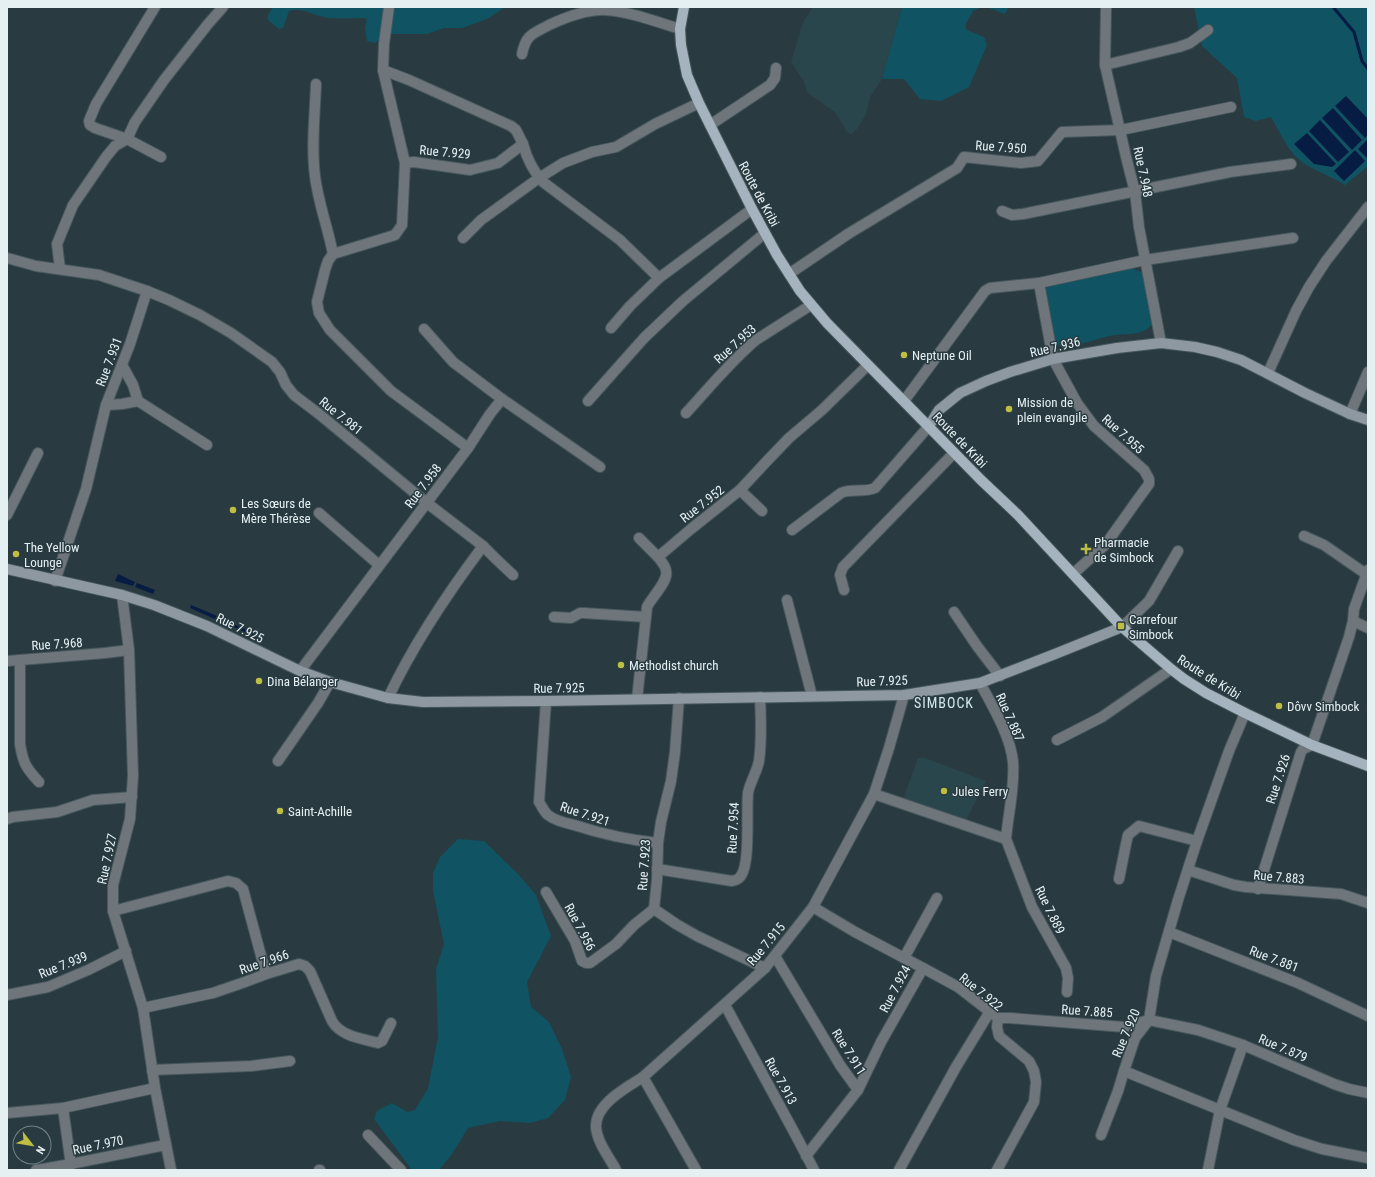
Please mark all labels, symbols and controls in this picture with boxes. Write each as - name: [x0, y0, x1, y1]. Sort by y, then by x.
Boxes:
- street label: Rue 7.950: [975, 138, 1027, 156]
- street label: Rue 7.929: [419, 142, 471, 162]
- street label: Rue 7.948: [1130, 145, 1156, 199]
- street label: Route de Kribi: [736, 159, 782, 229]
- street label: Rue 7.953: [711, 321, 759, 367]
- street label: Rue 7.936: [1028, 334, 1082, 360]
- street label: Rue 7.931: [93, 335, 125, 389]
- place label: Neptune Oil: [912, 348, 972, 363]
- marker: Neptune Oil: [899, 350, 909, 360]
- street label: Rue 7.981: [316, 394, 366, 438]
- place label: Mission de plein evangile: [1017, 395, 1087, 425]
- marker: Mission de plein evangile: [1004, 404, 1014, 414]
- street label: Route de Kribi: [930, 409, 990, 471]
- street label: Rue 7.955: [1099, 411, 1147, 457]
- street label: Rue 7.958: [402, 461, 444, 511]
- street label: Rue 7.952: [677, 482, 727, 526]
- place label: Les Sœurs de Mère Thérèse: [241, 496, 311, 526]
- marker: Les Sœurs de Mère Thérèse: [228, 505, 238, 515]
- place label: Pharmacie de Simbock: [1094, 535, 1154, 565]
- place label: The Yellow Lounge: [24, 540, 80, 570]
- marker: Pharmacie de Simbock: [1081, 544, 1091, 554]
- marker: The Yellow Lounge: [11, 549, 21, 559]
- street label: Rue 7.925: [214, 610, 266, 646]
- place label: Carrefour Simbock: [1129, 612, 1177, 642]
- marker: Carrefour Simbock: [1116, 621, 1126, 631]
- street label: Rue 7.968: [31, 635, 83, 653]
- street label: Route de Kribi: [1175, 652, 1243, 702]
- place label: Methodist church: [629, 658, 718, 673]
- marker: Methodist church: [616, 660, 626, 670]
- street label: Rue 7.925: [856, 673, 908, 689]
- place label: Dina Bélanger: [267, 674, 338, 689]
- marker: Dina Bélanger: [254, 676, 264, 686]
- street label: Rue 7.925: [533, 680, 585, 696]
- street label: Rue 7.887: [993, 690, 1027, 744]
- district label: SIMBOCK: [914, 695, 974, 711]
- place label: Dôvv Simbock: [1287, 699, 1359, 714]
- marker: Dôvv Simbock: [1274, 701, 1284, 711]
- street label: Rue 7.926: [1263, 752, 1293, 806]
- place label: Jules Ferry: [952, 784, 1009, 799]
- marker: Jules Ferry: [939, 786, 949, 796]
- street label: Rue 7.921: [558, 799, 612, 829]
- street label: Rue 7.954: [724, 801, 742, 854]
- place label: Saint-Achille: [288, 804, 352, 819]
- marker: Saint-Achille: [275, 806, 285, 816]
- street label: Rue 7.927: [94, 832, 120, 886]
- street label: Rue 7.923: [635, 839, 653, 891]
- street label: Rue 7.883: [1253, 867, 1305, 887]
- street label: Rue 7.889: [1032, 884, 1068, 936]
- street label: Rue 7.956: [561, 901, 599, 953]
- street label: Rue 7.915: [744, 920, 788, 968]
- street label: Rue 7.881: [1247, 943, 1301, 975]
- street label: Rue 7.966: [237, 947, 291, 977]
- street label: Rue 7.939: [36, 948, 90, 982]
- street label: Rue 7.924: [876, 962, 914, 1015]
- street label: Rue 7.922: [956, 970, 1006, 1014]
- street label: Rue 7.885: [1061, 1002, 1113, 1020]
- street label: Rue 7.920: [1109, 1006, 1143, 1060]
- street label: Rue 7.911: [829, 1026, 869, 1078]
- street label: Rue 7.879: [1256, 1031, 1310, 1065]
- street label: Rue 7.913: [762, 1055, 800, 1107]
- north arrow: [12, 1125, 52, 1165]
- street label: Rue 7.970: [71, 1132, 125, 1158]
- text: N: [33, 1144, 47, 1156]

